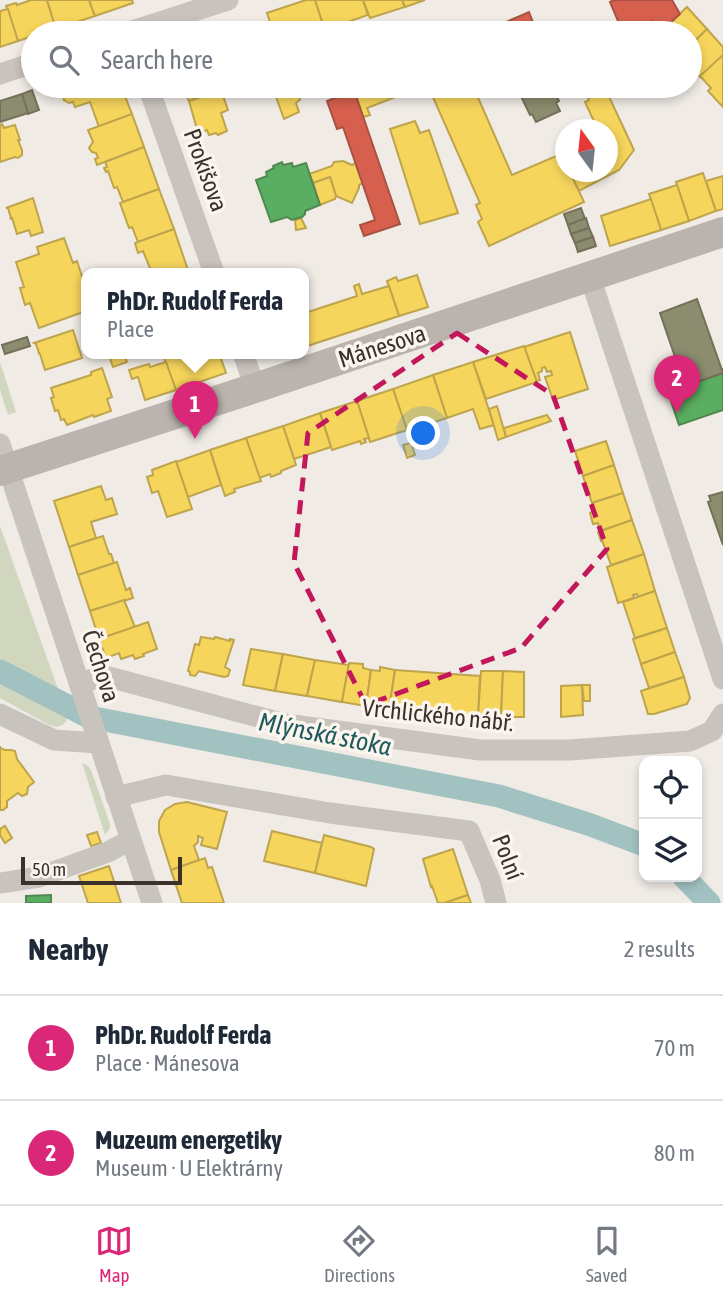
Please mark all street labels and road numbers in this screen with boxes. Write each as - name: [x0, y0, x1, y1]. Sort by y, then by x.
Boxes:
- street label: Prokišova: [179, 125, 233, 215]
- street label: Mánesova: [335, 319, 429, 373]
- street label: Čechova: [77, 627, 125, 705]
- street label: Vrchlického nábř.: [361, 694, 515, 736]
- street label: Polní: [487, 831, 529, 883]

